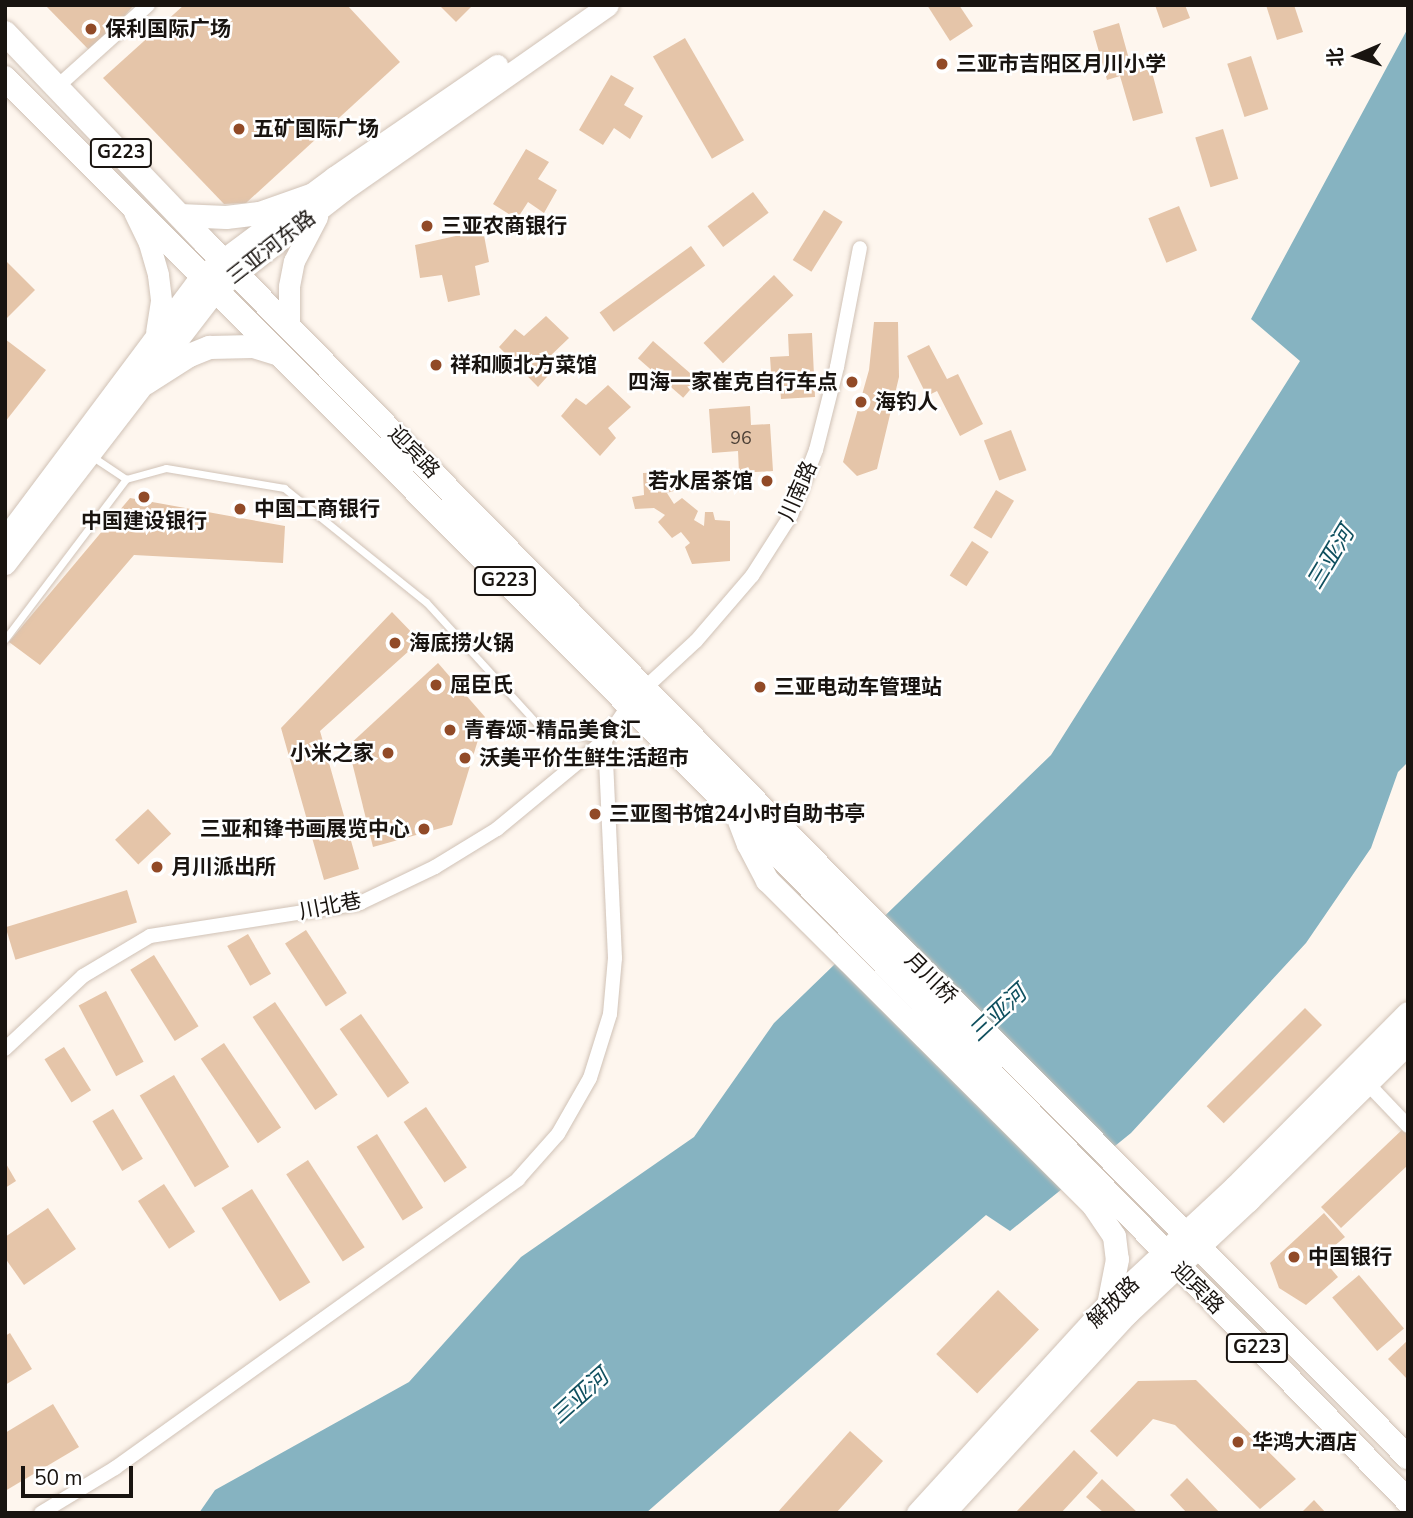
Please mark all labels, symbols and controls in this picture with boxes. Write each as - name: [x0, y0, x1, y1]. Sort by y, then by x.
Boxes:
- place label: 保利国际广场: [105, 16, 231, 42]
- marker: 保利国际广场: [83, 21, 99, 37]
- north arrow: [1322, 21, 1392, 91]
- text: 北: [1323, 47, 1350, 67]
- place label: 三亚市吉阳区月川小学: [956, 51, 1166, 77]
- marker: 三亚市吉阳区月川小学: [934, 56, 950, 72]
- place label: 五矿国际广场: [253, 116, 379, 142]
- marker: 五矿国际广场: [231, 121, 247, 137]
- road number: G223: [90, 138, 152, 168]
- street label: 三亚河东路: [222, 205, 320, 289]
- place label: 三亚农商银行: [441, 213, 567, 239]
- marker: 三亚农商银行: [419, 218, 435, 234]
- place label: 祥和顺北方菜馆: [450, 352, 597, 378]
- marker: 祥和顺北方菜馆: [428, 357, 444, 373]
- place label: 四海一家崔克自行车点: [628, 369, 838, 395]
- marker: 四海一家崔克自行车点: [844, 374, 860, 390]
- place label: 海钓人: [875, 389, 938, 415]
- marker: 海钓人: [853, 394, 869, 410]
- street label: 迎宾路: [383, 421, 445, 483]
- house number: 96: [730, 427, 752, 449]
- street label: 川南路: [774, 457, 822, 525]
- place label: 若水居茶馆: [648, 468, 753, 494]
- marker: 若水居茶馆: [759, 473, 775, 489]
- marker: 中国建设银行: [136, 489, 152, 505]
- place label: 中国工商银行: [254, 496, 380, 522]
- marker: 中国工商银行: [232, 501, 248, 517]
- place label: 中国建设银行: [81, 508, 207, 534]
- water label: 三亚河: [1301, 521, 1361, 595]
- road number: G223: [474, 566, 536, 596]
- place label: 海底捞火锅: [409, 630, 514, 656]
- marker: 海底捞火锅: [387, 635, 403, 651]
- place label: 屈臣氏: [450, 672, 513, 698]
- place label: 三亚电动车管理站: [774, 674, 942, 700]
- marker: 屈臣氏: [428, 677, 444, 693]
- marker: 三亚电动车管理站: [752, 679, 768, 695]
- place label: 青春颂-精品美食汇: [464, 717, 641, 743]
- marker: 青春颂-精品美食汇: [442, 722, 458, 738]
- place label: 小米之家: [290, 740, 374, 766]
- marker: 小米之家: [380, 745, 396, 761]
- place label: 沃美平价生鲜生活超市: [479, 745, 689, 771]
- marker: 沃美平价生鲜生活超市: [457, 750, 473, 766]
- place label: 三亚图书馆24小时自助书亭: [609, 801, 865, 827]
- marker: 三亚图书馆24小时自助书亭: [587, 806, 603, 822]
- place label: 三亚和锋书画展览中心: [200, 816, 410, 842]
- marker: 三亚和锋书画展览中心: [416, 821, 432, 837]
- place label: 月川派出所: [171, 854, 276, 880]
- marker: 月川派出所: [149, 859, 165, 875]
- street label: 川北巷: [297, 888, 363, 924]
- street label: 月川桥: [900, 947, 962, 1009]
- water label: 三亚河: [963, 980, 1033, 1048]
- place label: 中国银行: [1308, 1244, 1392, 1270]
- marker: 中国银行: [1286, 1249, 1302, 1265]
- street label: 迎宾路: [1167, 1257, 1229, 1319]
- street label: 解放路: [1082, 1271, 1144, 1333]
- road number: G223: [1226, 1332, 1288, 1364]
- water label: 三亚河: [545, 1364, 615, 1430]
- place label: 华鸿大酒店: [1252, 1429, 1357, 1455]
- marker: 华鸿大酒店: [1230, 1434, 1246, 1450]
- scale bar: [24, 1452, 136, 1496]
- text: 50 m: [34, 1464, 83, 1492]

